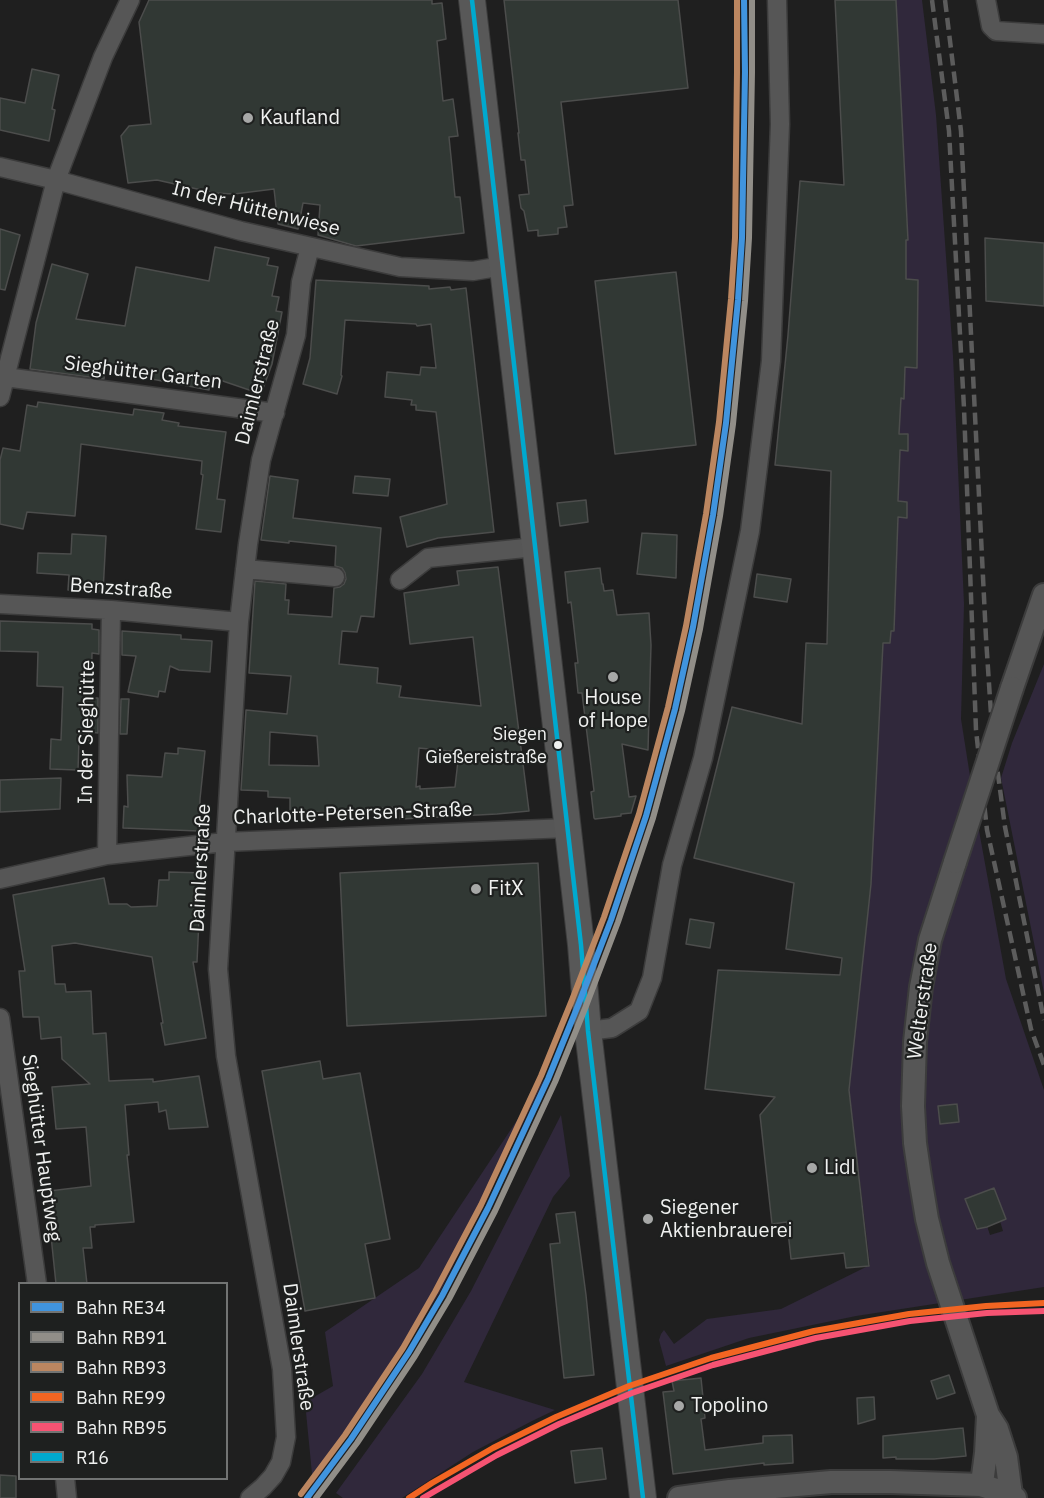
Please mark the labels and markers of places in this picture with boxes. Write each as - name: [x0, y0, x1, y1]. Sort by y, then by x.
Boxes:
- place label: Kaufland: [260, 106, 340, 130]
- marker: Kaufland: [241, 111, 255, 125]
- marker: House of Hope: [606, 670, 620, 684]
- place label: House of Hope: [578, 686, 648, 733]
- place label: Siegen Gießereistraße: [425, 724, 547, 766]
- marker: Siegen Gießereistraße: [552, 739, 564, 751]
- place label: FitX: [488, 877, 523, 901]
- marker: FitX: [469, 882, 483, 896]
- place label: Lidl: [824, 1156, 856, 1180]
- marker: Lidl: [805, 1161, 819, 1175]
- place label: Siegener Aktienbrauerei: [660, 1196, 793, 1243]
- marker: Siegener Aktienbrauerei: [641, 1212, 655, 1226]
- place label: Topolino: [691, 1394, 768, 1418]
- marker: Topolino: [672, 1399, 686, 1413]

